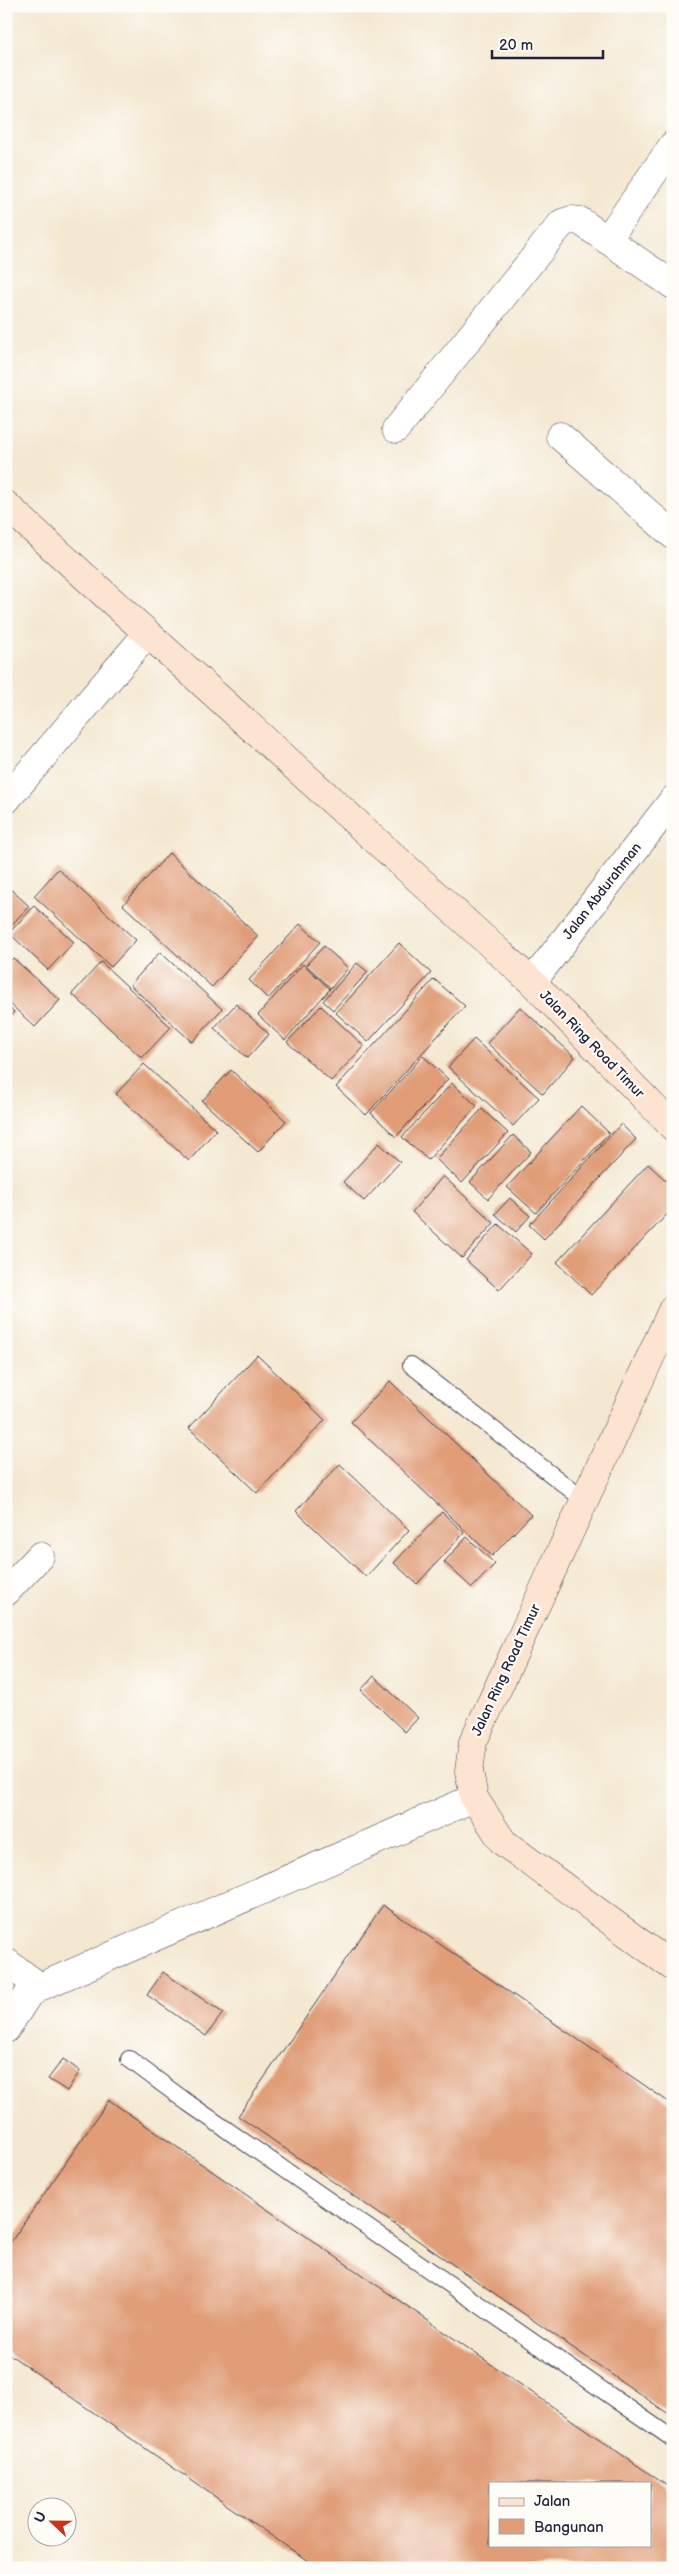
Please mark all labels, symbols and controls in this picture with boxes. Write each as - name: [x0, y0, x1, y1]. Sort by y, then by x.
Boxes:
- scale bar: [492, 28, 603, 60]
- text: 20 m: [499, 36, 533, 55]
- street label: Jalan Abdurahman: [559, 839, 645, 943]
- street label: Jalan Ring Road Timur: [536, 987, 649, 1102]
- street label: Jalan Ring Road Timur: [468, 1601, 544, 1739]
- legend: [489, 2482, 652, 2546]
- text: Jalan: [534, 2492, 570, 2511]
- north arrow: [28, 2496, 78, 2546]
- text: U: [31, 2509, 50, 2525]
- text: Bangunan: [534, 2518, 604, 2537]

